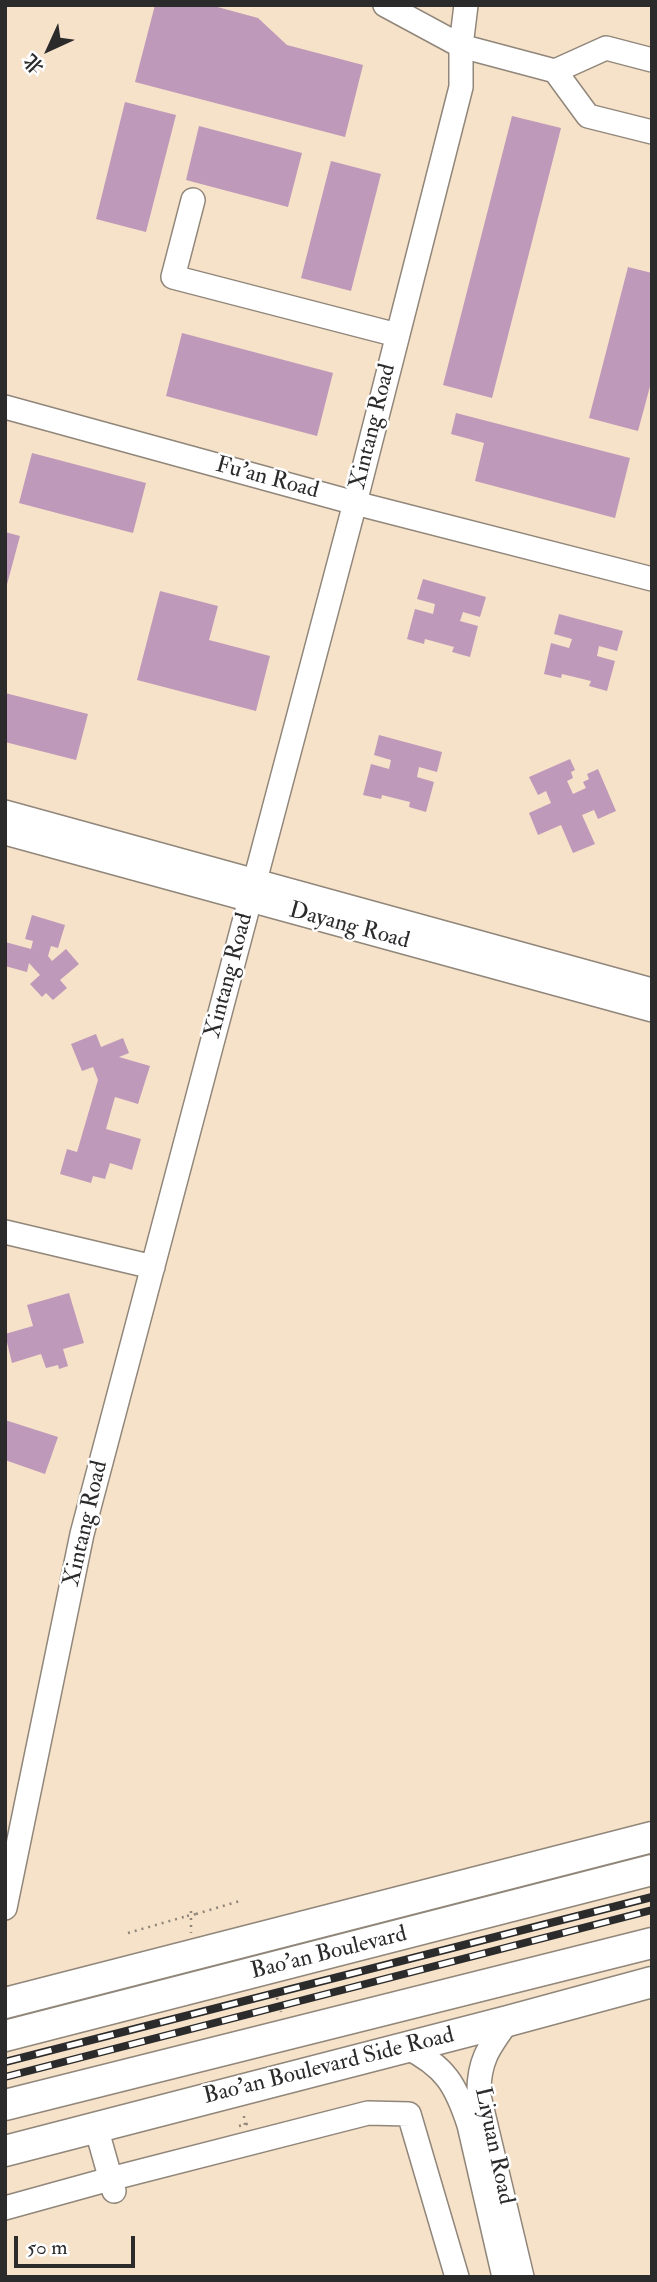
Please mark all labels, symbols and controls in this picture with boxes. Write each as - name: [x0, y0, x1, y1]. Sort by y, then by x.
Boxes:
- north arrow: [14, 14, 84, 84]
- text: 北: [19, 49, 49, 79]
- street label: Xintang Road: [345, 361, 403, 493]
- street label: Fu'an Road: [213, 452, 321, 506]
- street label: Dayang Road: [286, 898, 412, 956]
- street label: Xintang Road: [200, 910, 260, 1042]
- street label: Xintang Road: [59, 1458, 115, 1590]
- street label: Bao'an Boulevard: [248, 1921, 410, 1987]
- street label: Bao'an Boulevard Side Road: [201, 2023, 457, 2111]
- street label: Liyuan Road: [467, 2085, 519, 2207]
- scale bar: [18, 2222, 138, 2266]
- text: 50 m: [27, 2234, 68, 2261]

